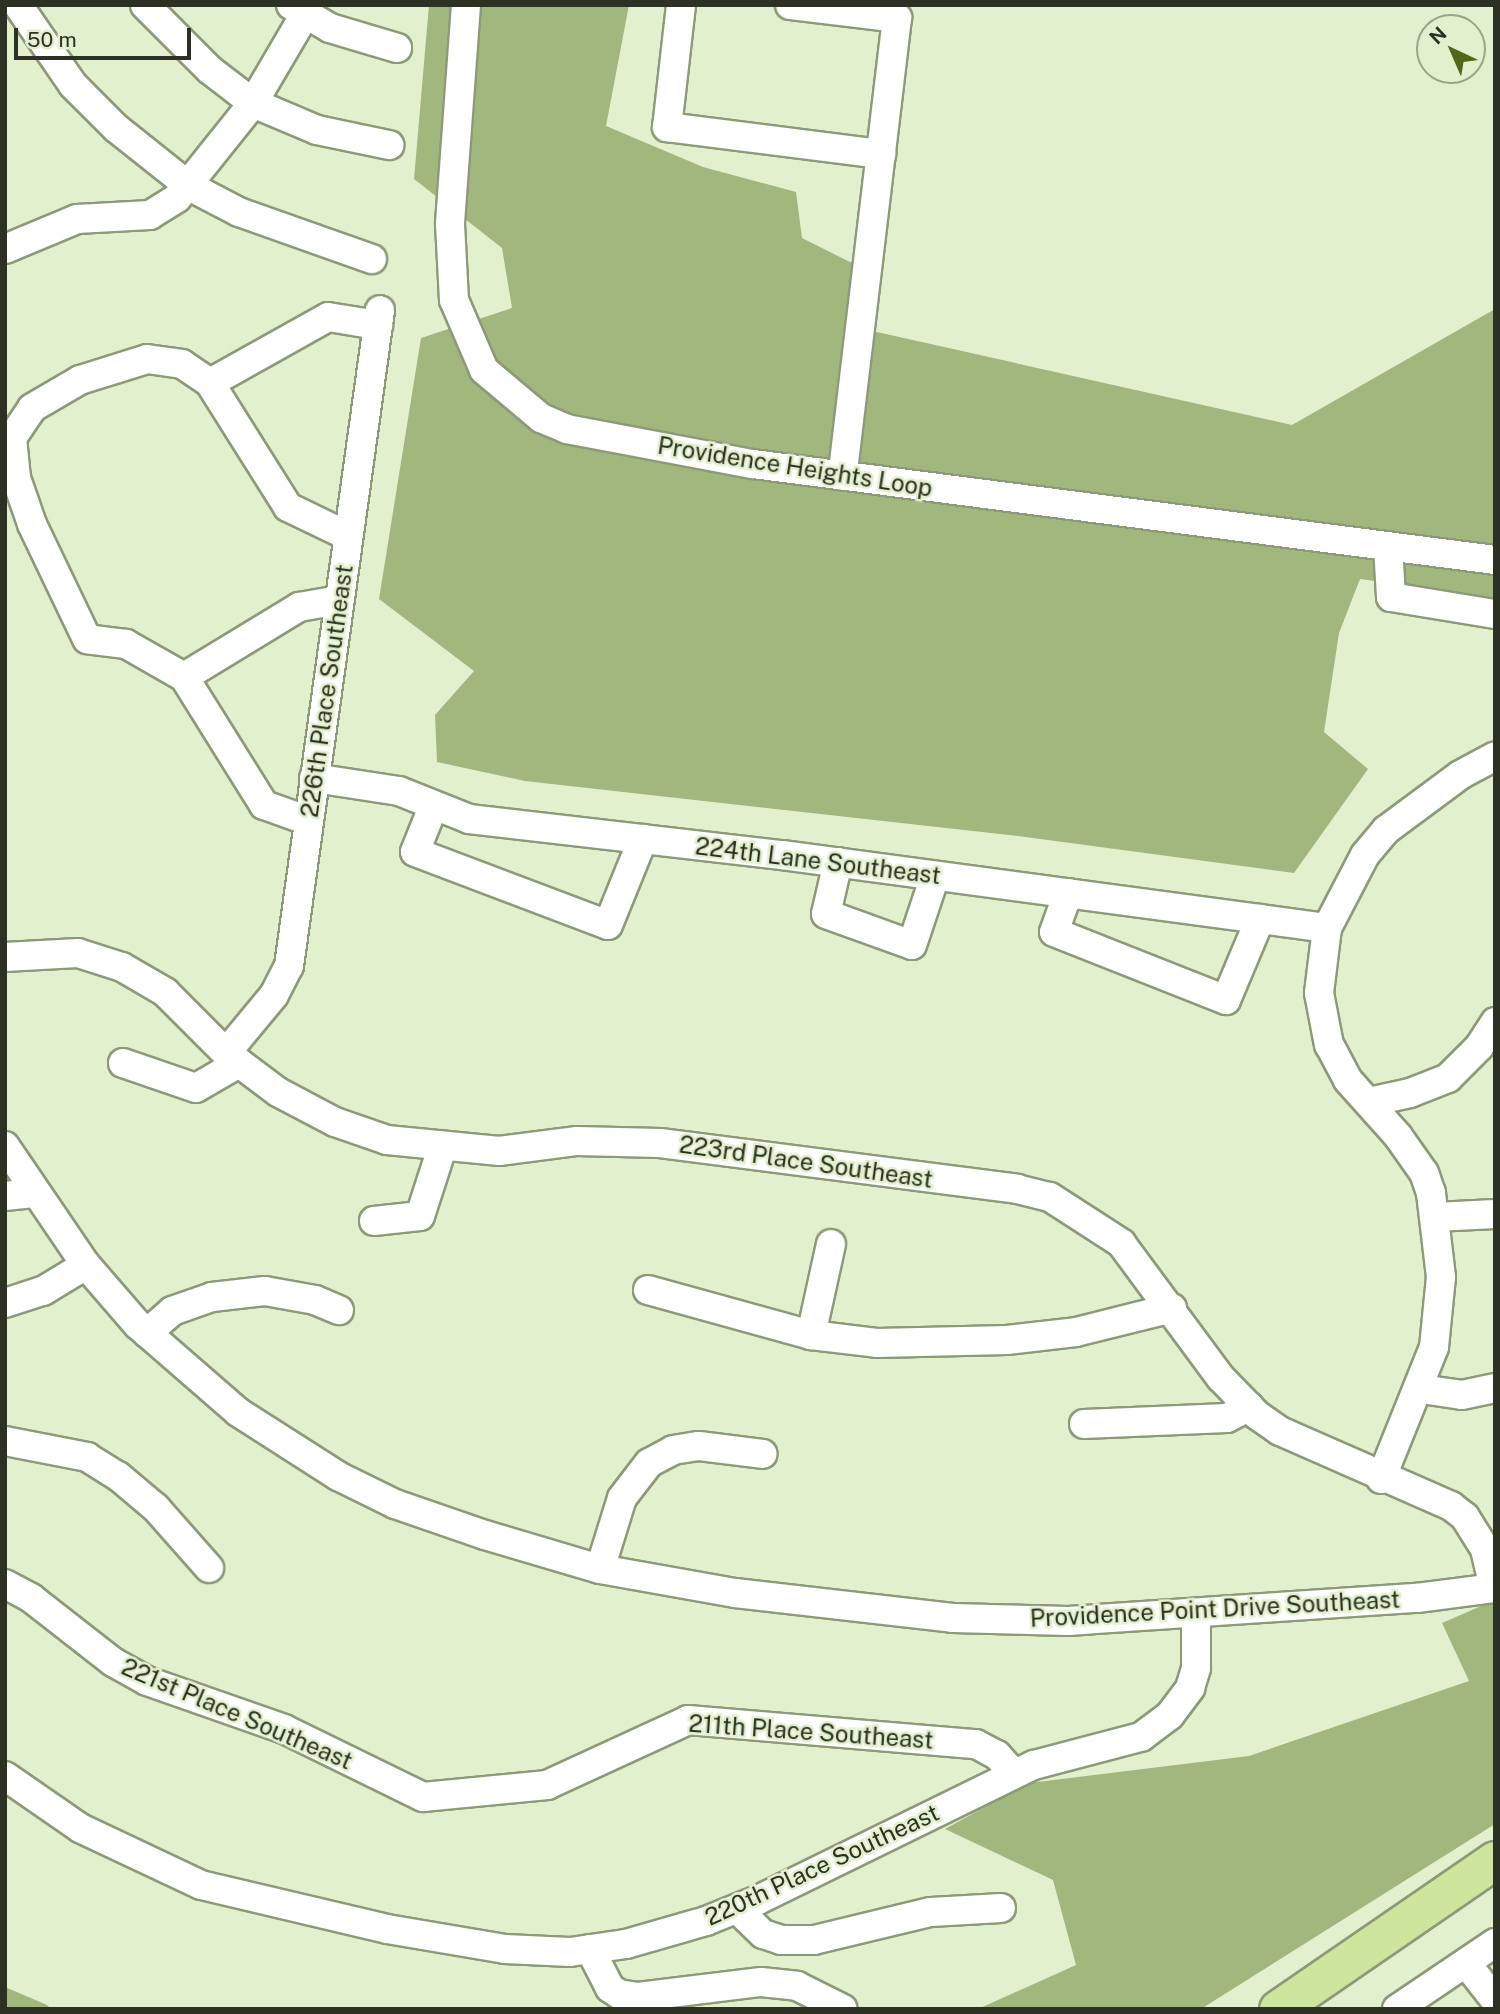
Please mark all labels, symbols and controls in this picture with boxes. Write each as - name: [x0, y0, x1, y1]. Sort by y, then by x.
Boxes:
- scale bar: [18, 14, 194, 58]
- north arrow: [1416, 14, 1486, 84]
- text: N: [1425, 22, 1451, 48]
- text: 50 m: [27, 27, 77, 52]
- street label: Providence Heights Loop: [655, 431, 935, 503]
- street label: 226th Place Southeast: [295, 563, 359, 819]
- street label: 224th Lane Southeast: [694, 832, 942, 890]
- street label: 223rd Place Southeast: [677, 1130, 935, 1194]
- street label: Providence Point Drive Southeast: [1029, 1585, 1401, 1633]
- street label: 221st Place Southeast: [117, 1652, 357, 1776]
- street label: 211th Place Southeast: [688, 1709, 934, 1755]
- street label: 220th Place Southeast: [700, 1798, 944, 1932]

